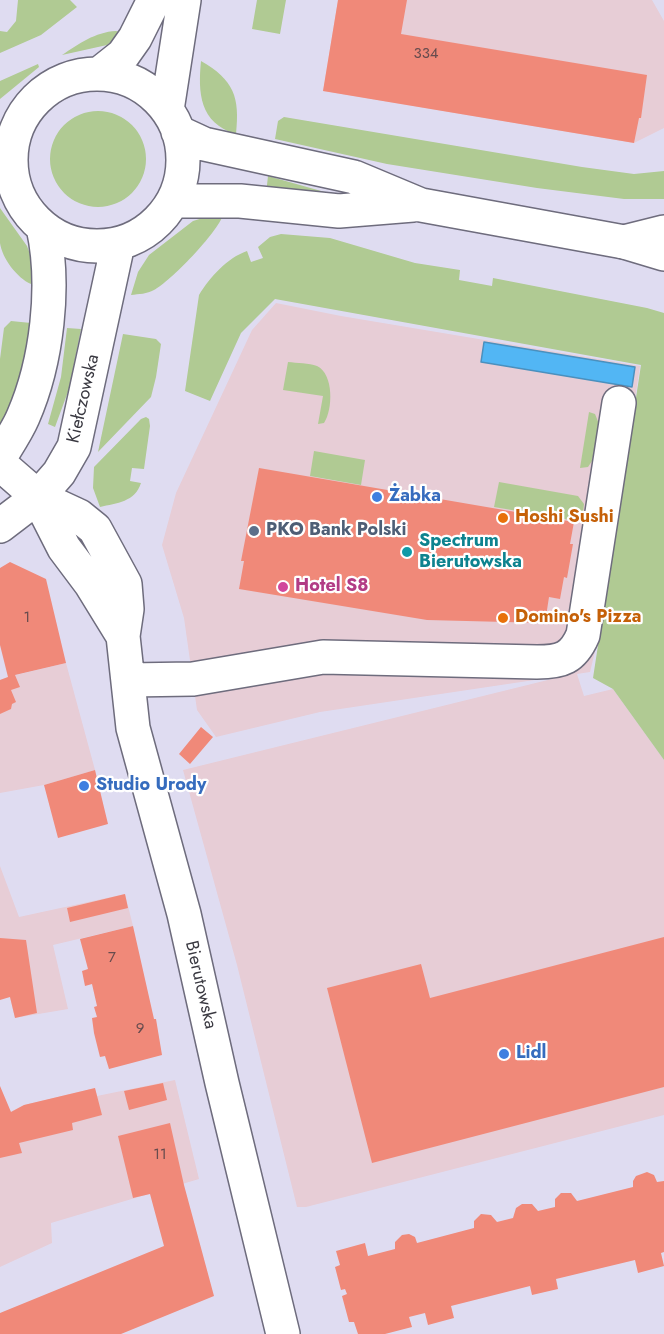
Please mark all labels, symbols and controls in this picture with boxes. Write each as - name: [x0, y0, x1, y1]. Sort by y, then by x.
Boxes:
- house number: 334: [413, 45, 439, 63]
- street label: Kiełczowska: [63, 352, 105, 446]
- place label: Żabka: [389, 486, 441, 508]
- marker: Żabka: [370, 490, 384, 504]
- place label: Hoshi Sushi: [515, 507, 614, 529]
- marker: Hoshi Sushi: [496, 511, 510, 525]
- place label: PKO Bank Polski: [266, 520, 407, 542]
- marker: PKO Bank Polski: [247, 524, 261, 538]
- place label: Spectrum Bierutowska: [419, 531, 522, 574]
- marker: Spectrum Bierutowska: [400, 545, 414, 559]
- place label: Hotel S8: [295, 576, 369, 598]
- marker: Hotel S8: [276, 580, 290, 594]
- place label: Domino's Pizza: [515, 607, 642, 629]
- house number: 1: [24, 609, 30, 627]
- marker: Domino's Pizza: [496, 611, 510, 625]
- place label: Studio Urody: [96, 775, 206, 797]
- marker: Studio Urody: [77, 779, 91, 793]
- street label: Bierutowska: [179, 939, 221, 1031]
- house number: 7: [108, 949, 116, 967]
- house number: 9: [136, 1020, 144, 1038]
- place label: Lidl: [516, 1043, 546, 1065]
- marker: Lidl: [497, 1047, 511, 1061]
- house number: 11: [153, 1146, 167, 1164]

